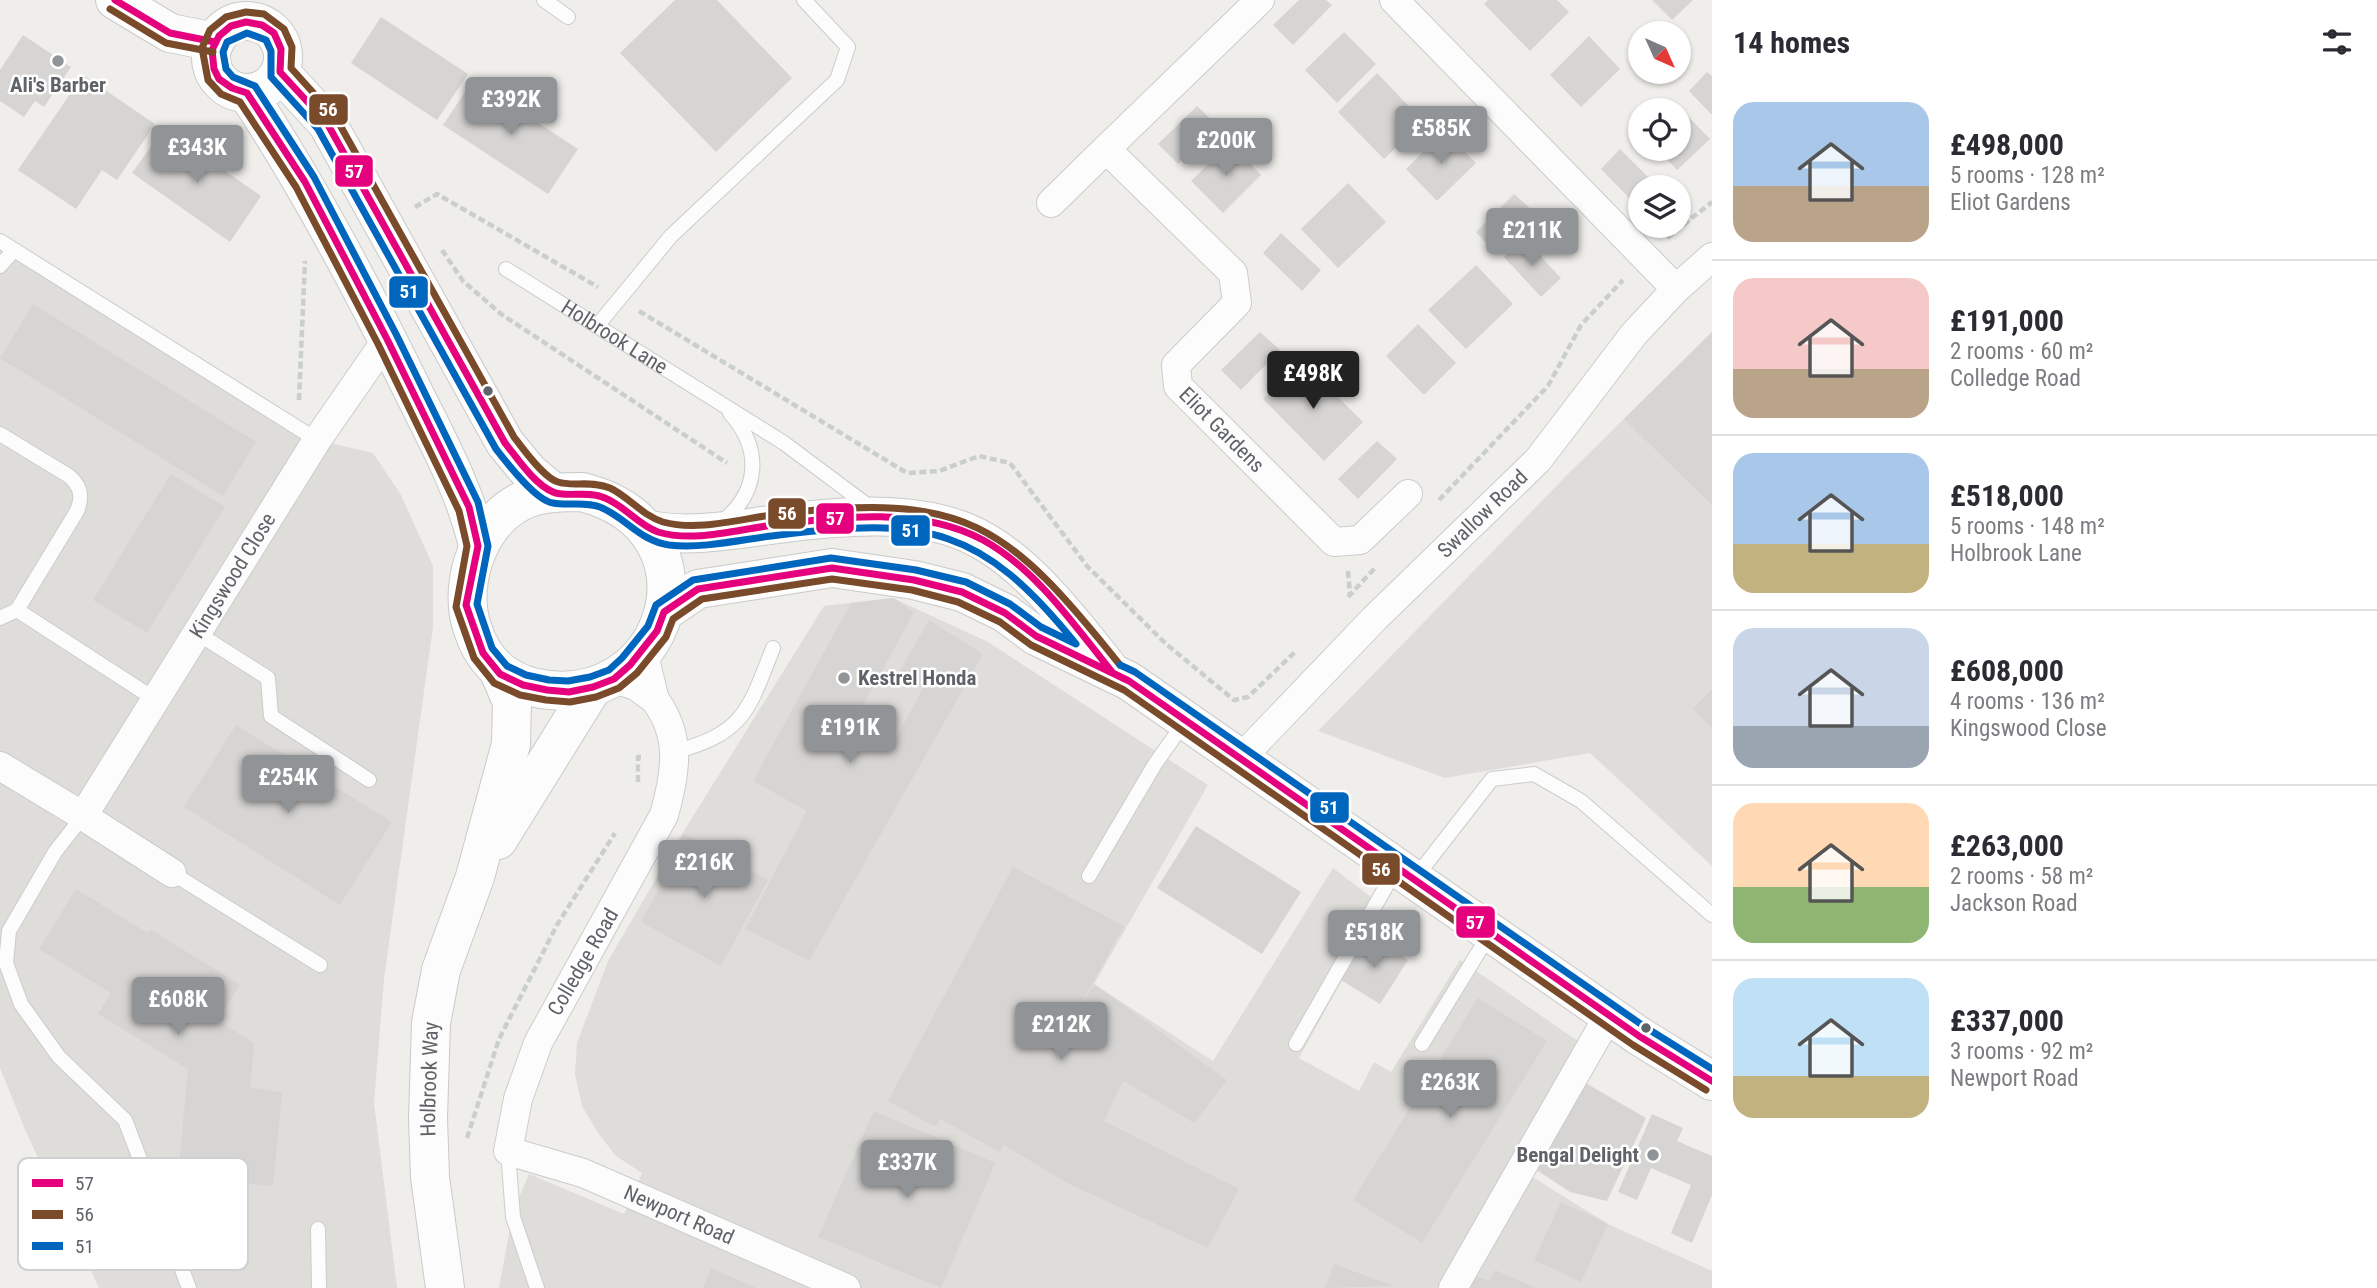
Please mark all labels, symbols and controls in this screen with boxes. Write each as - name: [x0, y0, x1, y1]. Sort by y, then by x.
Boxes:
- north arrow: [1628, 21, 1690, 84]
- map controls: [1628, 21, 1691, 238]
- icon: filters: [2318, 23, 2356, 61]
- text: 14 homes: [1733, 25, 1850, 60]
- marker: Ali's Barber: [50, 53, 66, 69]
- place label: Ali's Barber: [10, 73, 106, 97]
- pin: £392K: [462, 78, 560, 137]
- text: £392K: [481, 86, 541, 113]
- line badge: 56: [308, 93, 349, 126]
- text: 56: [318, 98, 338, 121]
- button: locate: [1628, 98, 1691, 161]
- pin: £585K: [1392, 106, 1490, 166]
- text: £585K: [1411, 115, 1471, 142]
- pin: £200K: [1177, 118, 1275, 178]
- pin: £343K: [148, 125, 246, 185]
- text: £200K: [1196, 127, 1256, 154]
- text: £498,000: [1950, 127, 2064, 162]
- icon: home: [1789, 130, 1873, 214]
- text: £343K: [167, 134, 227, 161]
- line badge: 57: [334, 154, 374, 188]
- text: 57: [344, 160, 364, 183]
- text: 5 rooms · 128 m²: [1950, 162, 2105, 189]
- button: layers: [1628, 175, 1691, 238]
- text: Eliot Gardens: [1950, 189, 2071, 216]
- pin: £211K: [1483, 208, 1581, 268]
- text: £211K: [1502, 217, 1562, 244]
- line badge: 51: [388, 275, 429, 309]
- text: 51: [399, 280, 419, 303]
- street label: Holbrook Lane: [557, 295, 672, 379]
- text: £191,000: [1950, 303, 2064, 338]
- icon: home: [1789, 306, 1873, 390]
- text: 2 rooms · 60 m²: [1950, 338, 2093, 365]
- pin: £498K: [1264, 352, 1362, 411]
- text: £498K: [1283, 360, 1343, 387]
- text: Colledge Road: [1950, 365, 2081, 392]
- street label: Eliot Gardens: [1174, 382, 1269, 477]
- unlabelled marker: [481, 384, 495, 398]
- street label: Swallow Road: [1433, 465, 1532, 563]
- text: £518,000: [1950, 478, 2064, 513]
- icon: home: [1789, 481, 1873, 565]
- line badge: 56: [767, 497, 807, 530]
- text: 56: [777, 502, 797, 525]
- line badge: 57: [815, 502, 855, 535]
- text: 57: [825, 507, 845, 530]
- street label: Kingswood Close: [185, 508, 281, 643]
- text: 5 rooms · 148 m²: [1950, 513, 2105, 540]
- line badge: 51: [890, 514, 931, 547]
- text: 51: [901, 519, 921, 542]
- text: Holbrook Lane: [1950, 540, 2082, 567]
- text: £608,000: [1950, 653, 2064, 688]
- icon: home: [1789, 656, 1873, 740]
- place label: Kestrel Honda: [858, 666, 976, 690]
- marker: Kestrel Honda: [836, 670, 852, 686]
- text: 4 rooms · 136 m²: [1950, 688, 2105, 715]
- pin: £191K: [801, 706, 899, 765]
- text: £191K: [820, 714, 880, 741]
- text: Kingswood Close: [1950, 715, 2107, 742]
- pin: £254K: [239, 756, 337, 815]
- text: £254K: [258, 764, 318, 791]
- line badge: 51: [1309, 791, 1350, 824]
- text: 51: [1319, 796, 1339, 819]
- text: £263,000: [1950, 828, 2064, 863]
- icon: home: [1789, 831, 1873, 915]
- pin: £216K: [655, 841, 753, 900]
- text: £216K: [674, 849, 734, 876]
- line badge: 56: [1361, 852, 1401, 886]
- text: 56: [1371, 858, 1391, 881]
- text: 2 rooms · 58 m²: [1950, 863, 2093, 890]
- text: Jackson Road: [1950, 890, 2078, 917]
- street label: Colledge Road: [543, 904, 623, 1020]
- line badge: 57: [1455, 905, 1496, 939]
- pin: £518K: [1325, 911, 1423, 970]
- text: 57: [1465, 911, 1485, 934]
- text: £518K: [1344, 919, 1404, 946]
- pin: £608K: [129, 978, 227, 1037]
- text: £608K: [148, 986, 208, 1013]
- pin: £212K: [1012, 1002, 1110, 1062]
- text: £337,000: [1950, 1003, 2064, 1038]
- icon: home: [1789, 1006, 1873, 1090]
- text: £212K: [1031, 1011, 1091, 1038]
- street label: Holbrook Way: [416, 1021, 443, 1137]
- unlabelled marker: [1639, 1021, 1653, 1035]
- text: 3 rooms · 92 m²: [1950, 1038, 2093, 1065]
- pin: £263K: [1401, 1060, 1499, 1120]
- text: Newport Road: [1950, 1065, 2079, 1092]
- text: £263K: [1420, 1069, 1480, 1096]
- pin: £337K: [858, 1140, 956, 1200]
- place label: Bengal Delight: [1516, 1143, 1639, 1167]
- marker: Bengal Delight: [1645, 1147, 1661, 1163]
- text: £337K: [877, 1149, 937, 1176]
- legend: [18, 1158, 248, 1270]
- text: 57: [75, 1172, 94, 1195]
- street label: Newport Road: [620, 1180, 738, 1249]
- text: 56: [75, 1203, 94, 1226]
- text: 51: [75, 1235, 94, 1258]

